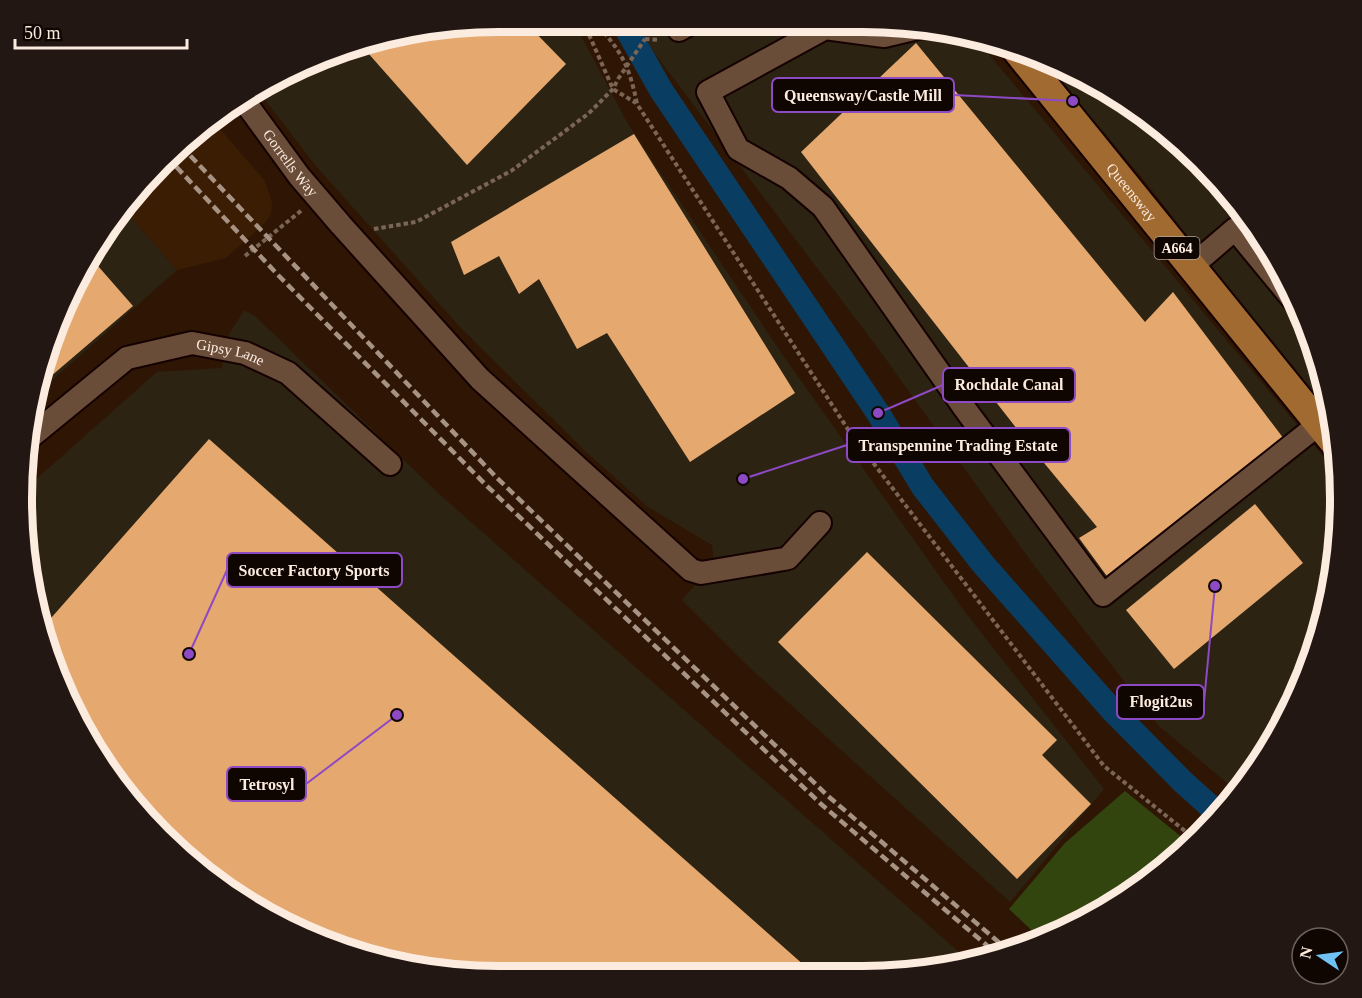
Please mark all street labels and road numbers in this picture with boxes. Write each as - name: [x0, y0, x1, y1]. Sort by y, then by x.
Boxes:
- street label: Gorrells Way: [260, 126, 321, 200]
- street label: Queensway: [1103, 160, 1160, 225]
- road number: A664: [1154, 237, 1200, 259]
- street label: Gipsy Lane: [195, 336, 267, 369]

